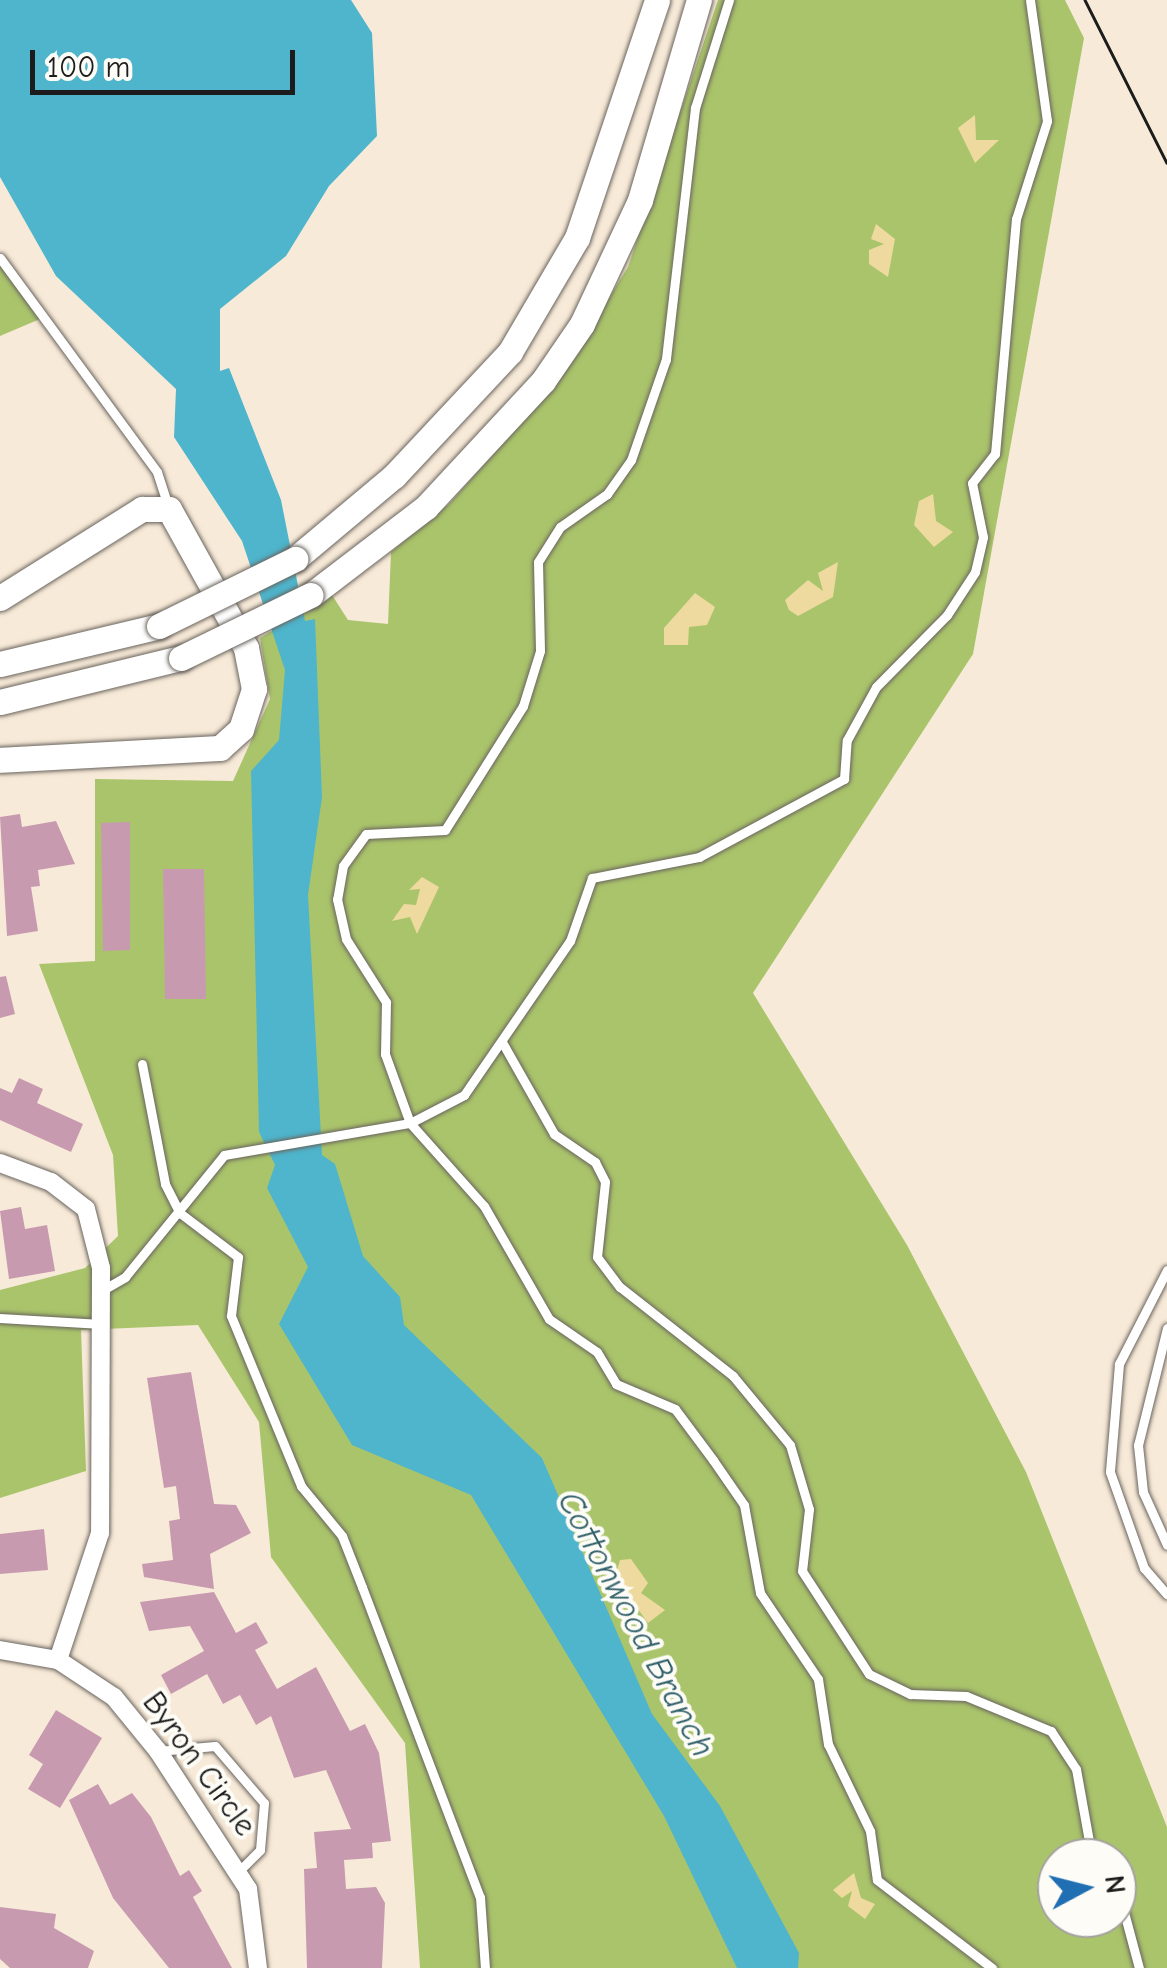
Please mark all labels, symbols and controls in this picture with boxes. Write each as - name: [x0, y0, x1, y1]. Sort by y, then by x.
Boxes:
- scale bar: [35, 30, 300, 92]
- text: 100 m: [47, 50, 130, 85]
- water label: Cottonwood Branch: [548, 1484, 724, 1764]
- street label: Byron Circle: [134, 1684, 264, 1844]
- north arrow: [1037, 1838, 1137, 1938]
- text: N: [1098, 1874, 1132, 1896]

